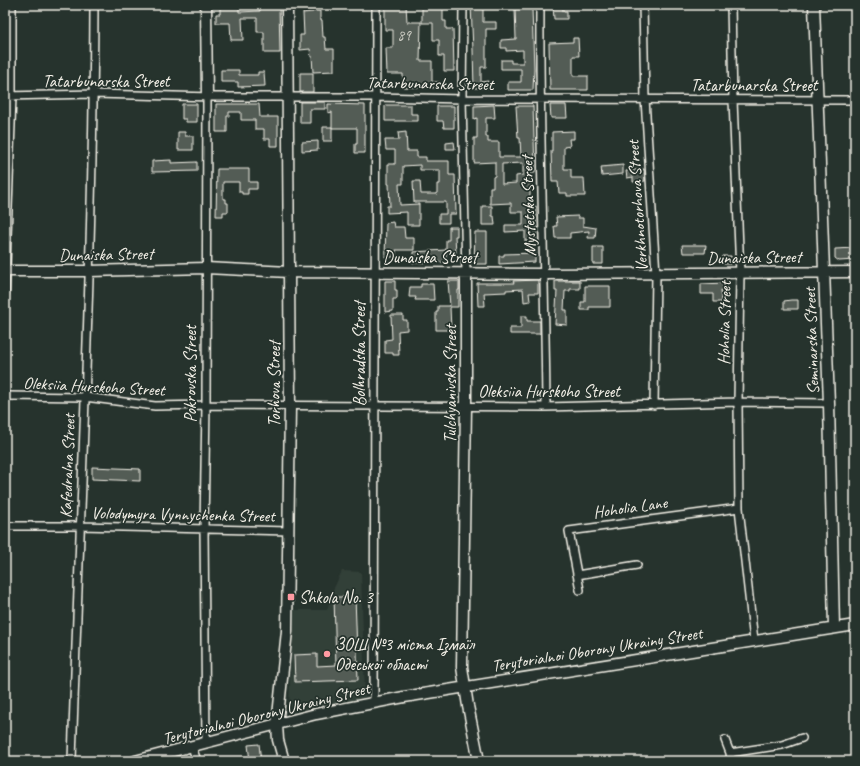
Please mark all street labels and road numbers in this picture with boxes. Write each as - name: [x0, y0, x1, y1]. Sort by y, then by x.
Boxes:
- street label: Tatarbunarska Street: [43, 71, 172, 92]
- street label: Tatarbunarska Street: [366, 72, 496, 95]
- street label: Tatarbunarska Street: [691, 75, 820, 96]
- street label: Verkhnotorhova Street: [622, 137, 653, 272]
- street label: Mystetska Street: [516, 153, 541, 257]
- street label: Dunaiska Street: [59, 243, 156, 266]
- street label: Dunaiska Street: [707, 246, 804, 269]
- street label: Dunaiska Street: [383, 247, 480, 268]
- street label: Hoholia Street: [713, 279, 736, 365]
- street label: Seminarska Street: [799, 285, 824, 395]
- street label: Bolhradska Street: [349, 299, 370, 407]
- street label: Tulchyanivska Street: [440, 322, 461, 443]
- street label: Pokrovska Street: [180, 323, 201, 423]
- street label: Torhova Street: [264, 339, 285, 427]
- street label: Oleksiia Hurskoho Street: [23, 372, 168, 401]
- street label: Oleksiia Hurskoho Street: [478, 381, 622, 402]
- street label: Kafedralna Street: [55, 411, 80, 518]
- street label: Hoholia Lane: [592, 492, 670, 523]
- street label: Volodymyra Vynnychenka Street: [91, 502, 277, 527]
- street label: Terytorialnoi Oborony Ukrainy Street: [490, 622, 706, 677]
- street label: Terytorialnoi Oborony Ukrainy Street: [160, 677, 374, 749]

